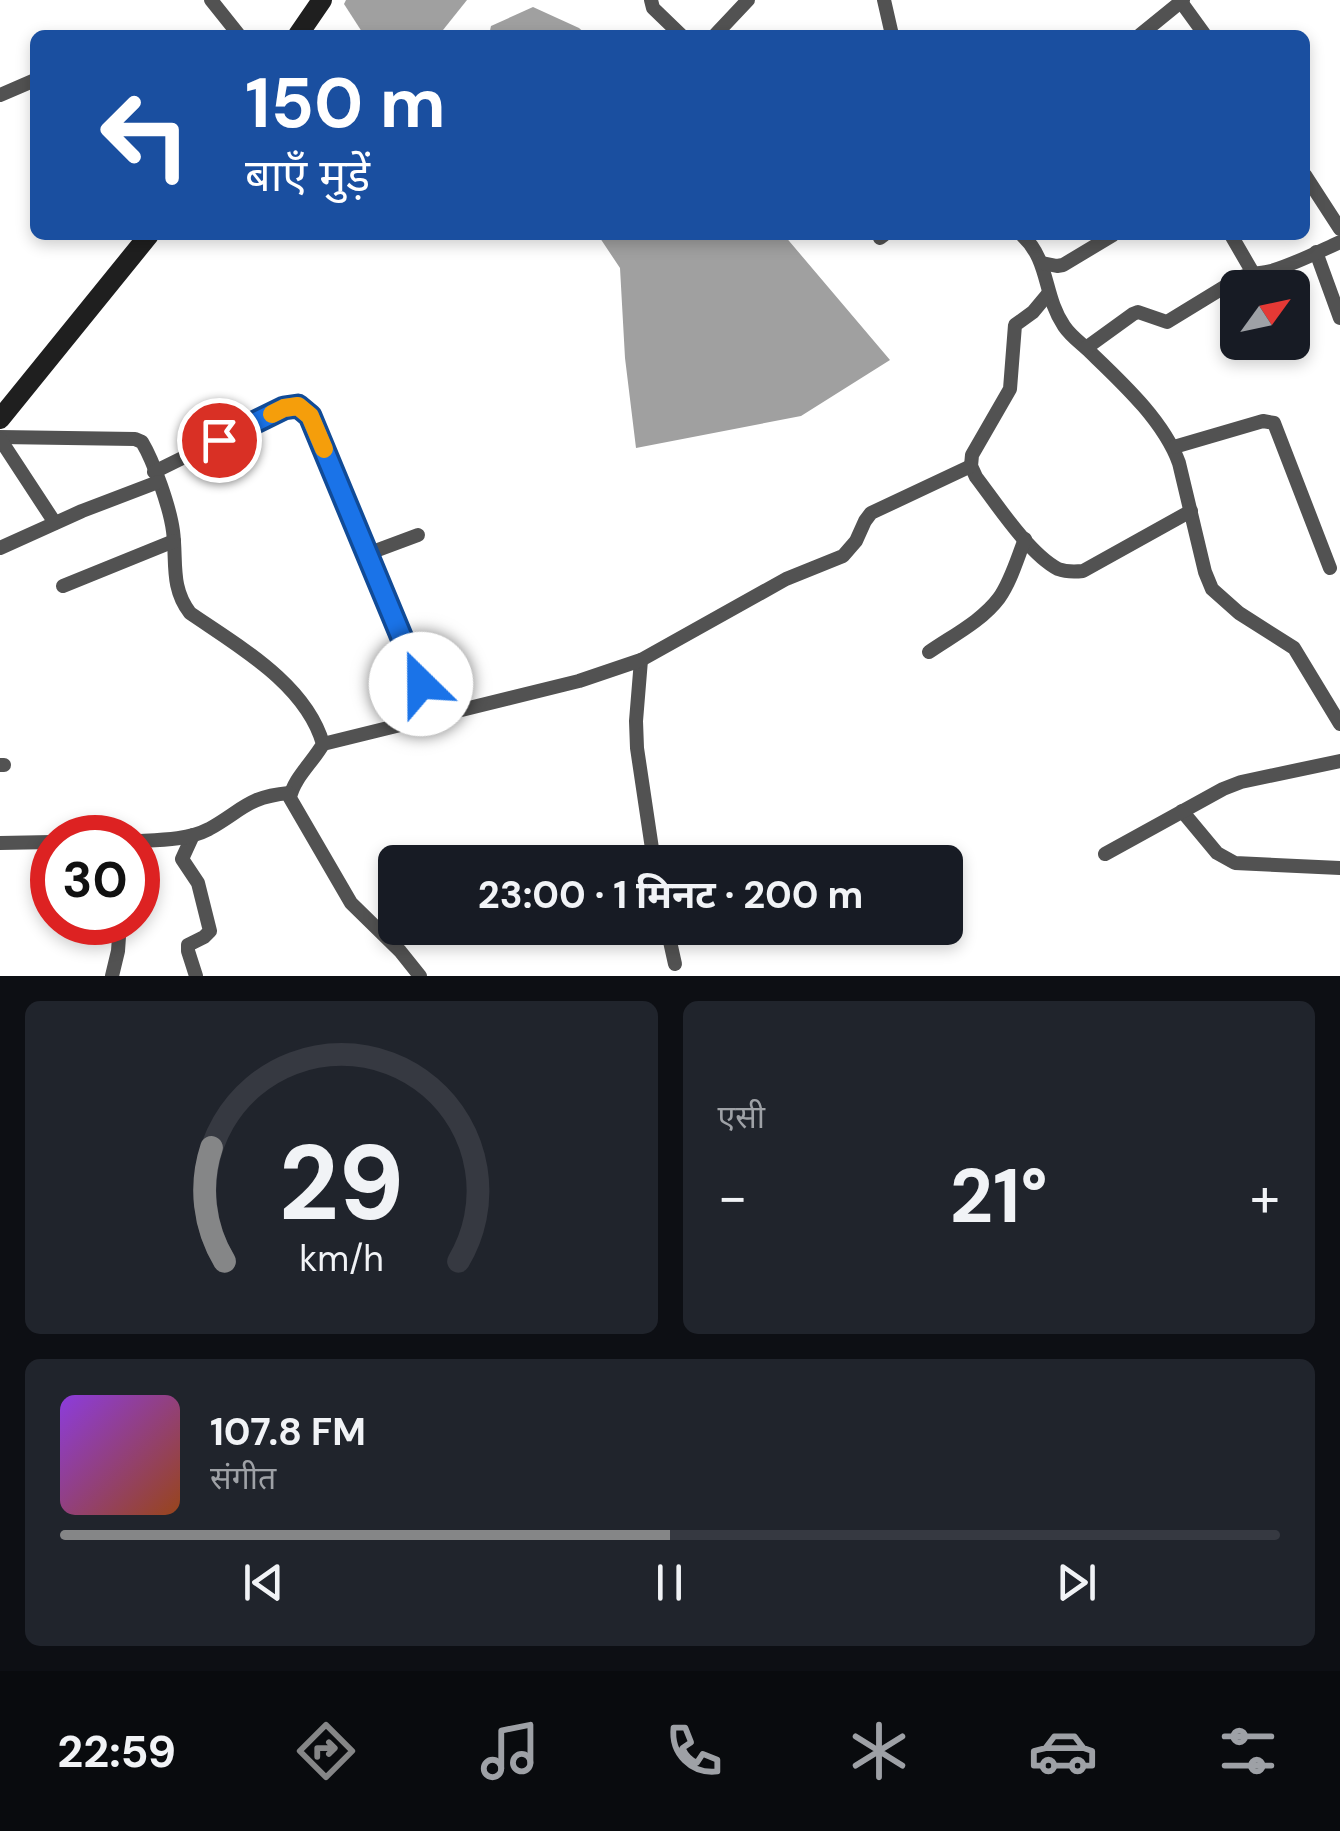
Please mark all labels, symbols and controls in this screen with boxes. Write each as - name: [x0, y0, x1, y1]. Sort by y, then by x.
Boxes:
- text: 150 m: [245, 58, 446, 149]
- icon: left: [80, 70, 210, 200]
- text: बाएँ मुड़ें: [245, 146, 370, 205]
- north arrow: [1220, 270, 1310, 360]
- map controls: [1220, 270, 1310, 360]
- pin: [177, 398, 262, 483]
- icon: arrive: [192, 413, 247, 468]
- position arrow: [369, 632, 473, 736]
- speed limit sign: 30: [30, 815, 160, 945]
- text: 23:00 · 1 मिनट · 200 m: [478, 870, 863, 920]
- text: एसी: [718, 1096, 765, 1138]
- text: 29: [278, 1116, 404, 1251]
- text: 21°: [950, 1148, 1048, 1245]
- text: −: [718, 1161, 748, 1233]
- text: +: [1250, 1161, 1280, 1233]
- text: km/h: [299, 1236, 383, 1282]
- text: 107.8 FM: [210, 1407, 366, 1457]
- text: संगीत: [210, 1457, 276, 1499]
- icon: previous: [236, 1555, 291, 1610]
- icon: pause: [642, 1555, 697, 1610]
- icon: next: [1049, 1555, 1104, 1610]
- icon: directions: [291, 1716, 361, 1786]
- icon: music: [475, 1716, 545, 1786]
- icon: phone: [659, 1716, 729, 1786]
- icon: climate: [844, 1716, 914, 1786]
- icon: car: [1028, 1716, 1098, 1786]
- icon: filters: [1213, 1716, 1283, 1786]
- text: 22:59: [57, 1722, 176, 1781]

